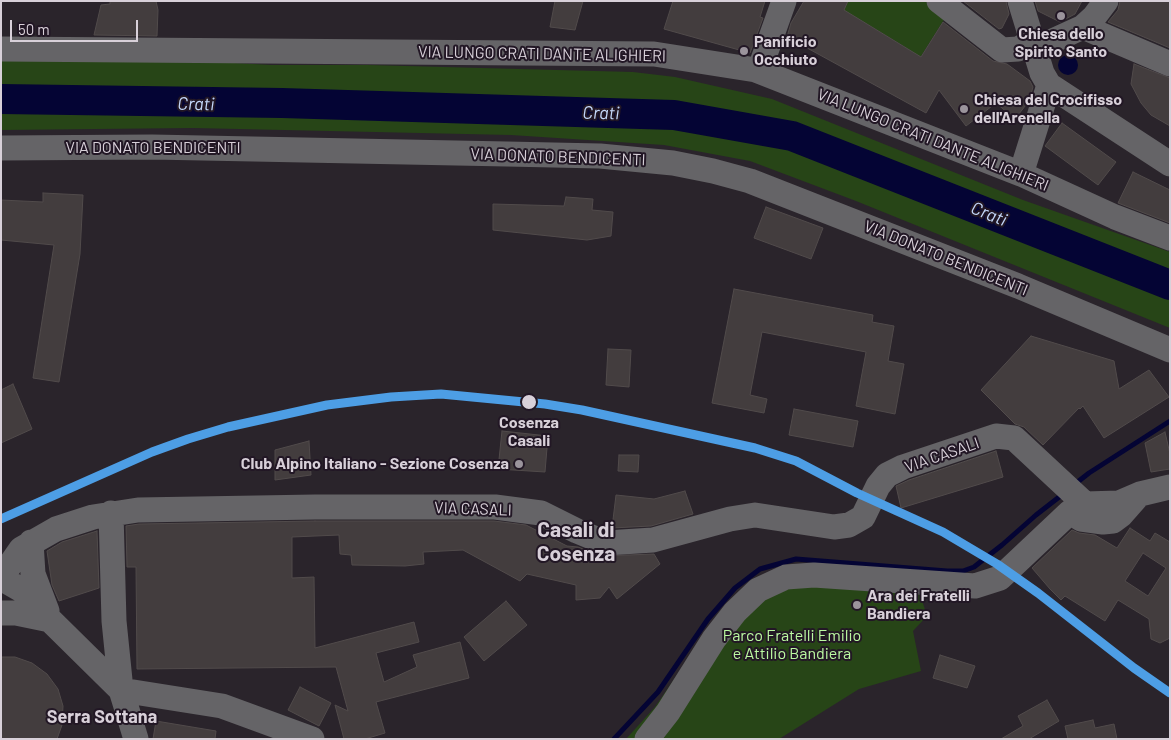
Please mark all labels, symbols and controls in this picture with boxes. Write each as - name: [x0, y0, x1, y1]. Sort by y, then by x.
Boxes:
- scale bar: [12, 10, 140, 42]
- marker: Chiesa dello Spirito Santo: [1055, 10, 1067, 22]
- text: 50 m: [18, 20, 50, 38]
- place label: Chiesa dello Spirito Santo: [1015, 24, 1107, 62]
- place label: Panificio Occhiuto: [754, 32, 817, 70]
- street label: VIA LUNGO CRATI DANTE ALIGHIERI: [418, 42, 666, 66]
- marker: Panificio Occhiuto: [738, 45, 750, 57]
- street label: VIA LUNGO CRATI DANTE ALIGHIERI: [814, 85, 1052, 195]
- place label: Chiesa del Crocifisso dell'Arenella: [974, 90, 1122, 128]
- water label: Crati: [177, 93, 215, 115]
- water label: Crati: [582, 102, 620, 124]
- marker: Chiesa del Crocifisso dell'Arenella: [958, 103, 970, 115]
- street label: VIA DONATO BENDICENTI: [65, 138, 241, 158]
- street label: VIA DONATO BENDICENTI: [470, 144, 646, 170]
- water label: Crati: [968, 197, 1010, 231]
- street label: VIA DONATO BENDICENTI: [861, 216, 1031, 300]
- marker: Cosenza Casali: [520, 393, 538, 411]
- place label: Cosenza Casali: [499, 413, 559, 451]
- street label: VIA CASALI: [902, 433, 982, 477]
- place label: Club Alpino Italiano - Sezione Cosenza: [241, 454, 509, 474]
- marker: Club Alpino Italiano - Sezione Cosenza: [513, 458, 525, 470]
- street label: VIA CASALI: [434, 498, 512, 520]
- district label: Casali di Cosenza: [537, 517, 615, 567]
- place label: Ara dei Fratelli Bandiera: [867, 586, 970, 624]
- marker: Ara dei Fratelli Bandiera: [851, 599, 863, 611]
- park label: Parco Fratelli Emilio e Attilio Bandiera: [723, 626, 861, 664]
- district label: Serra Sottana: [47, 706, 157, 728]

